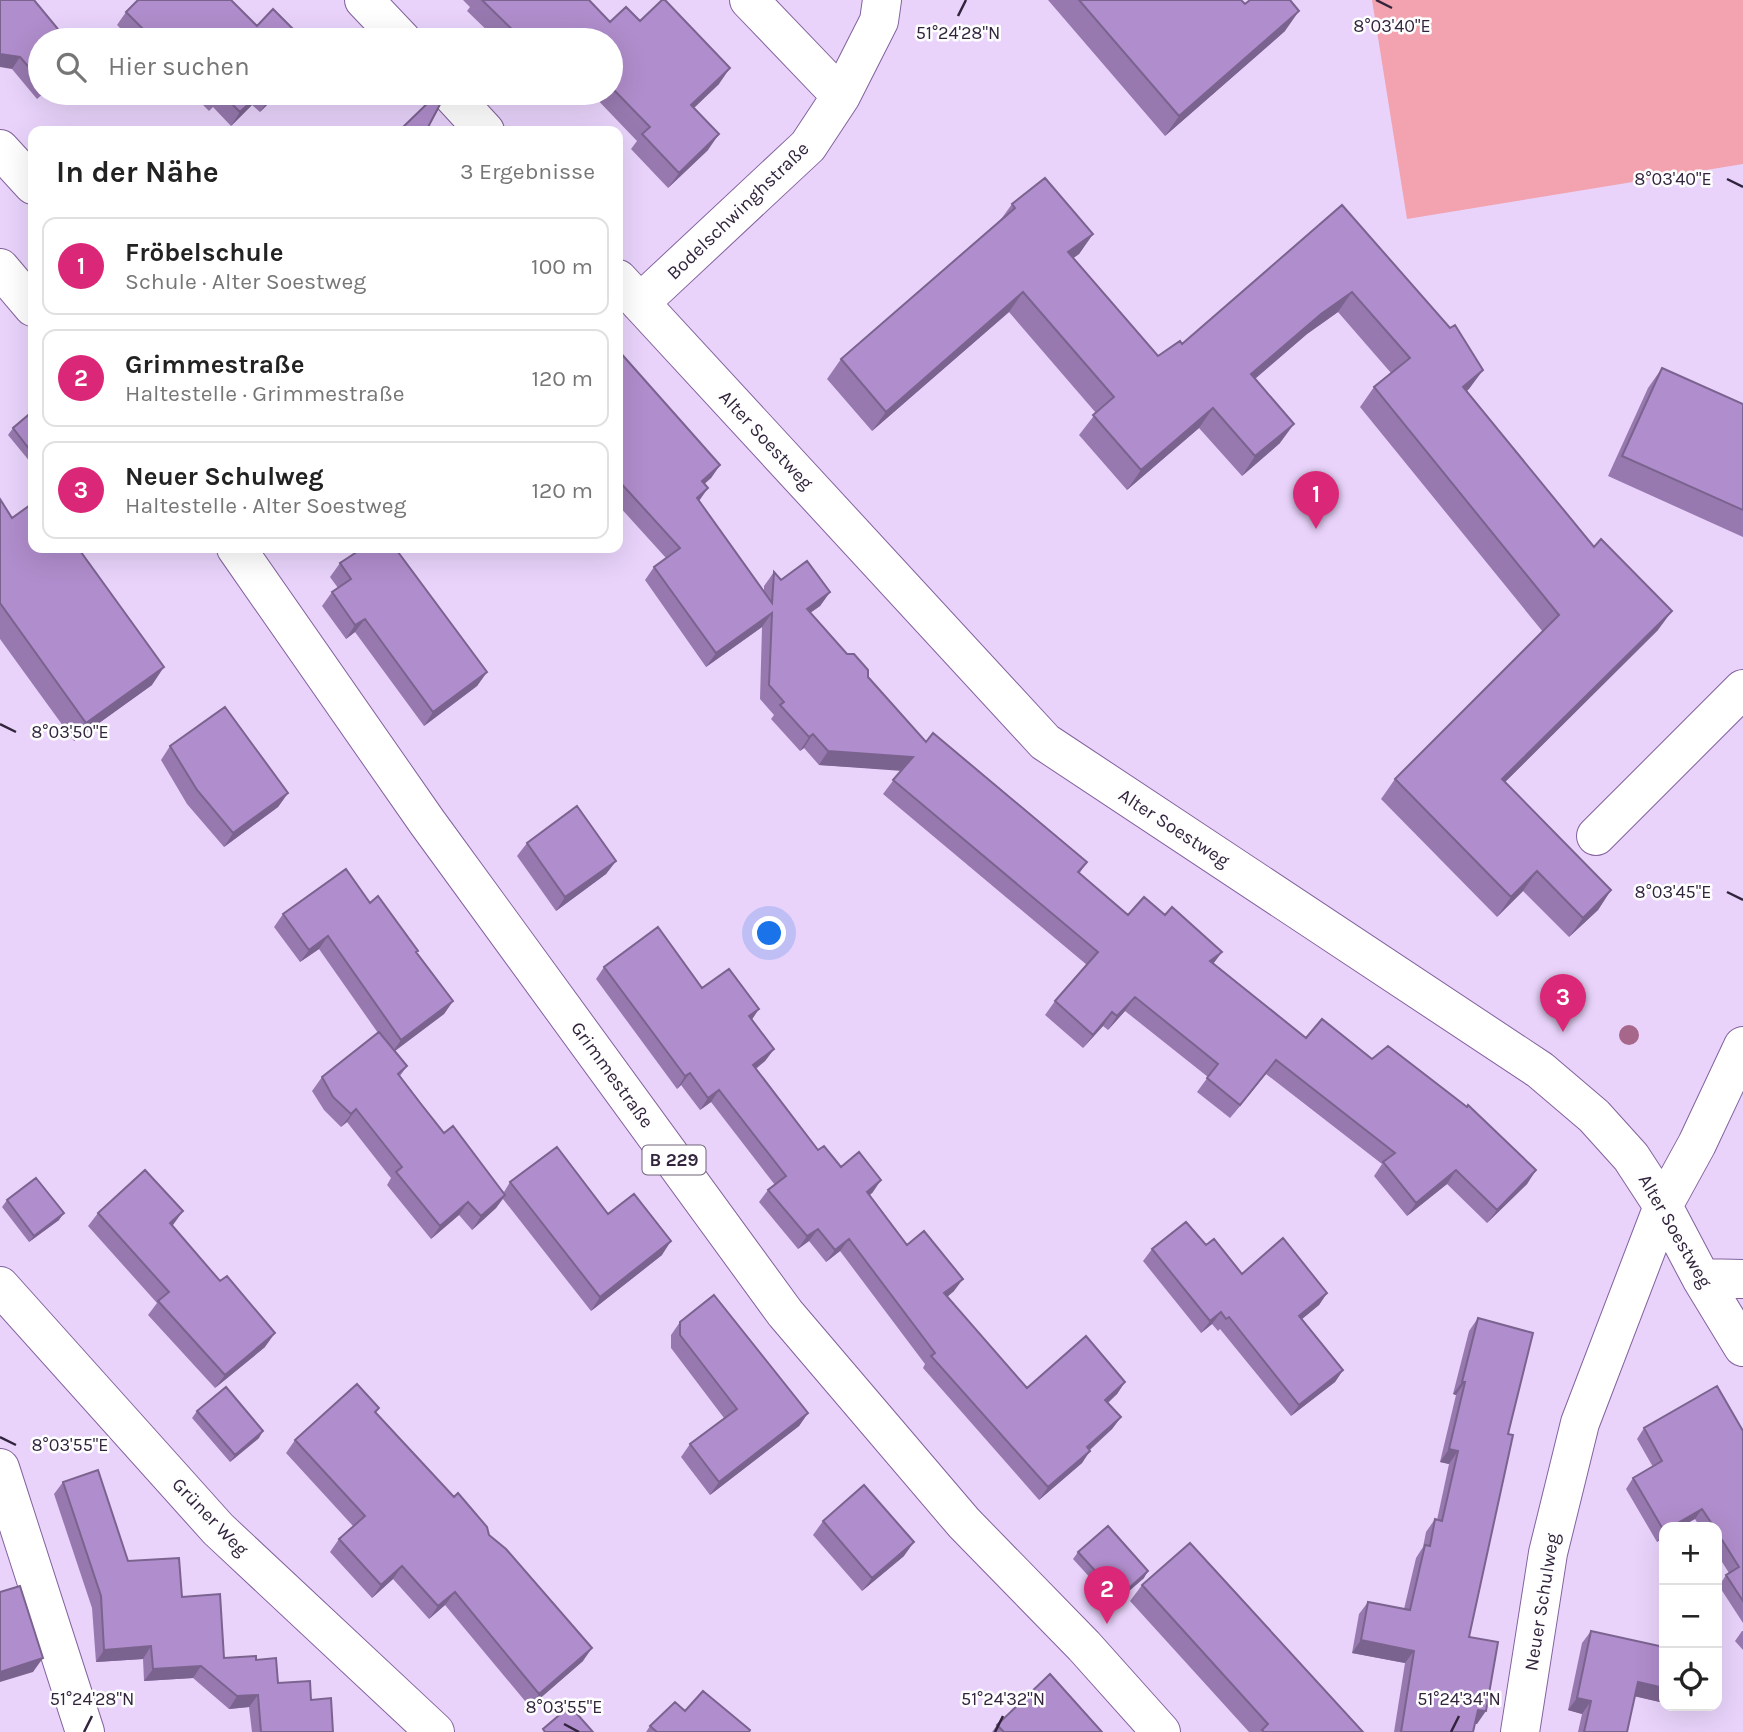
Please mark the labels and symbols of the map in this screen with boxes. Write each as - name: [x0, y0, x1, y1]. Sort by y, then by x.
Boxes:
- text: 8°03'40"E: [1353, 15, 1431, 37]
- text: 51°24'28"N: [916, 22, 1000, 44]
- street label: Bodelschwinghstraße: [662, 138, 814, 284]
- text: 8°03'40"E: [1634, 168, 1712, 190]
- street label: Alter Soestweg: [714, 386, 818, 494]
- pin: 1: [1293, 471, 1339, 529]
- text: 8°03'50"E: [31, 721, 109, 743]
- street label: Alter Soestweg: [1115, 784, 1234, 872]
- text: 8°03'45"E: [1635, 881, 1711, 903]
- your location: [752, 916, 786, 950]
- pin: 3: [1540, 974, 1586, 1032]
- street label: Grimmestraße: [566, 1018, 658, 1132]
- road number: B 229: [642, 1146, 706, 1175]
- street label: Alter Soestweg: [1634, 1170, 1717, 1292]
- text: 8°03'55"E: [32, 1434, 108, 1456]
- street label: Grüner Weg: [167, 1473, 253, 1561]
- street label: Neuer Schulweg: [1520, 1531, 1564, 1672]
- pin: 2: [1084, 1566, 1130, 1624]
- text: 51°24'28"N: [50, 1688, 134, 1710]
- text: 51°24'32"N: [961, 1688, 1045, 1710]
- text: 51°24'34"N: [1417, 1688, 1501, 1710]
- text: 8°03'55"E: [526, 1696, 602, 1718]

